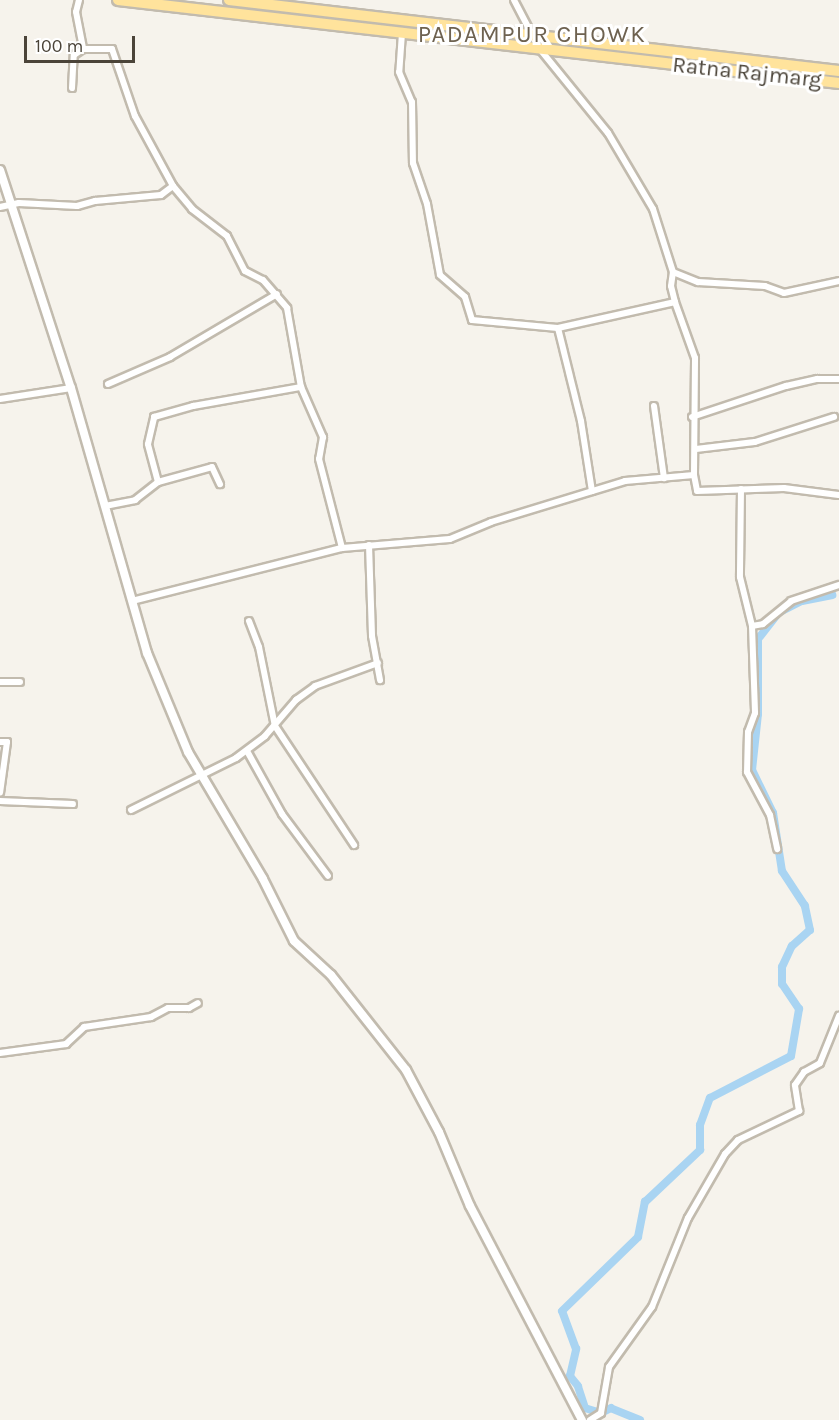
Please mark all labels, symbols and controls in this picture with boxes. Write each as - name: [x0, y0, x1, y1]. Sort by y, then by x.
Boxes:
- district label: PADAMPUR CHOWK: [418, 21, 646, 49]
- scale bar: [27, 24, 138, 62]
- text: 100 m: [35, 35, 83, 57]
- street label: Ratna Rajmarg: [671, 52, 823, 94]

